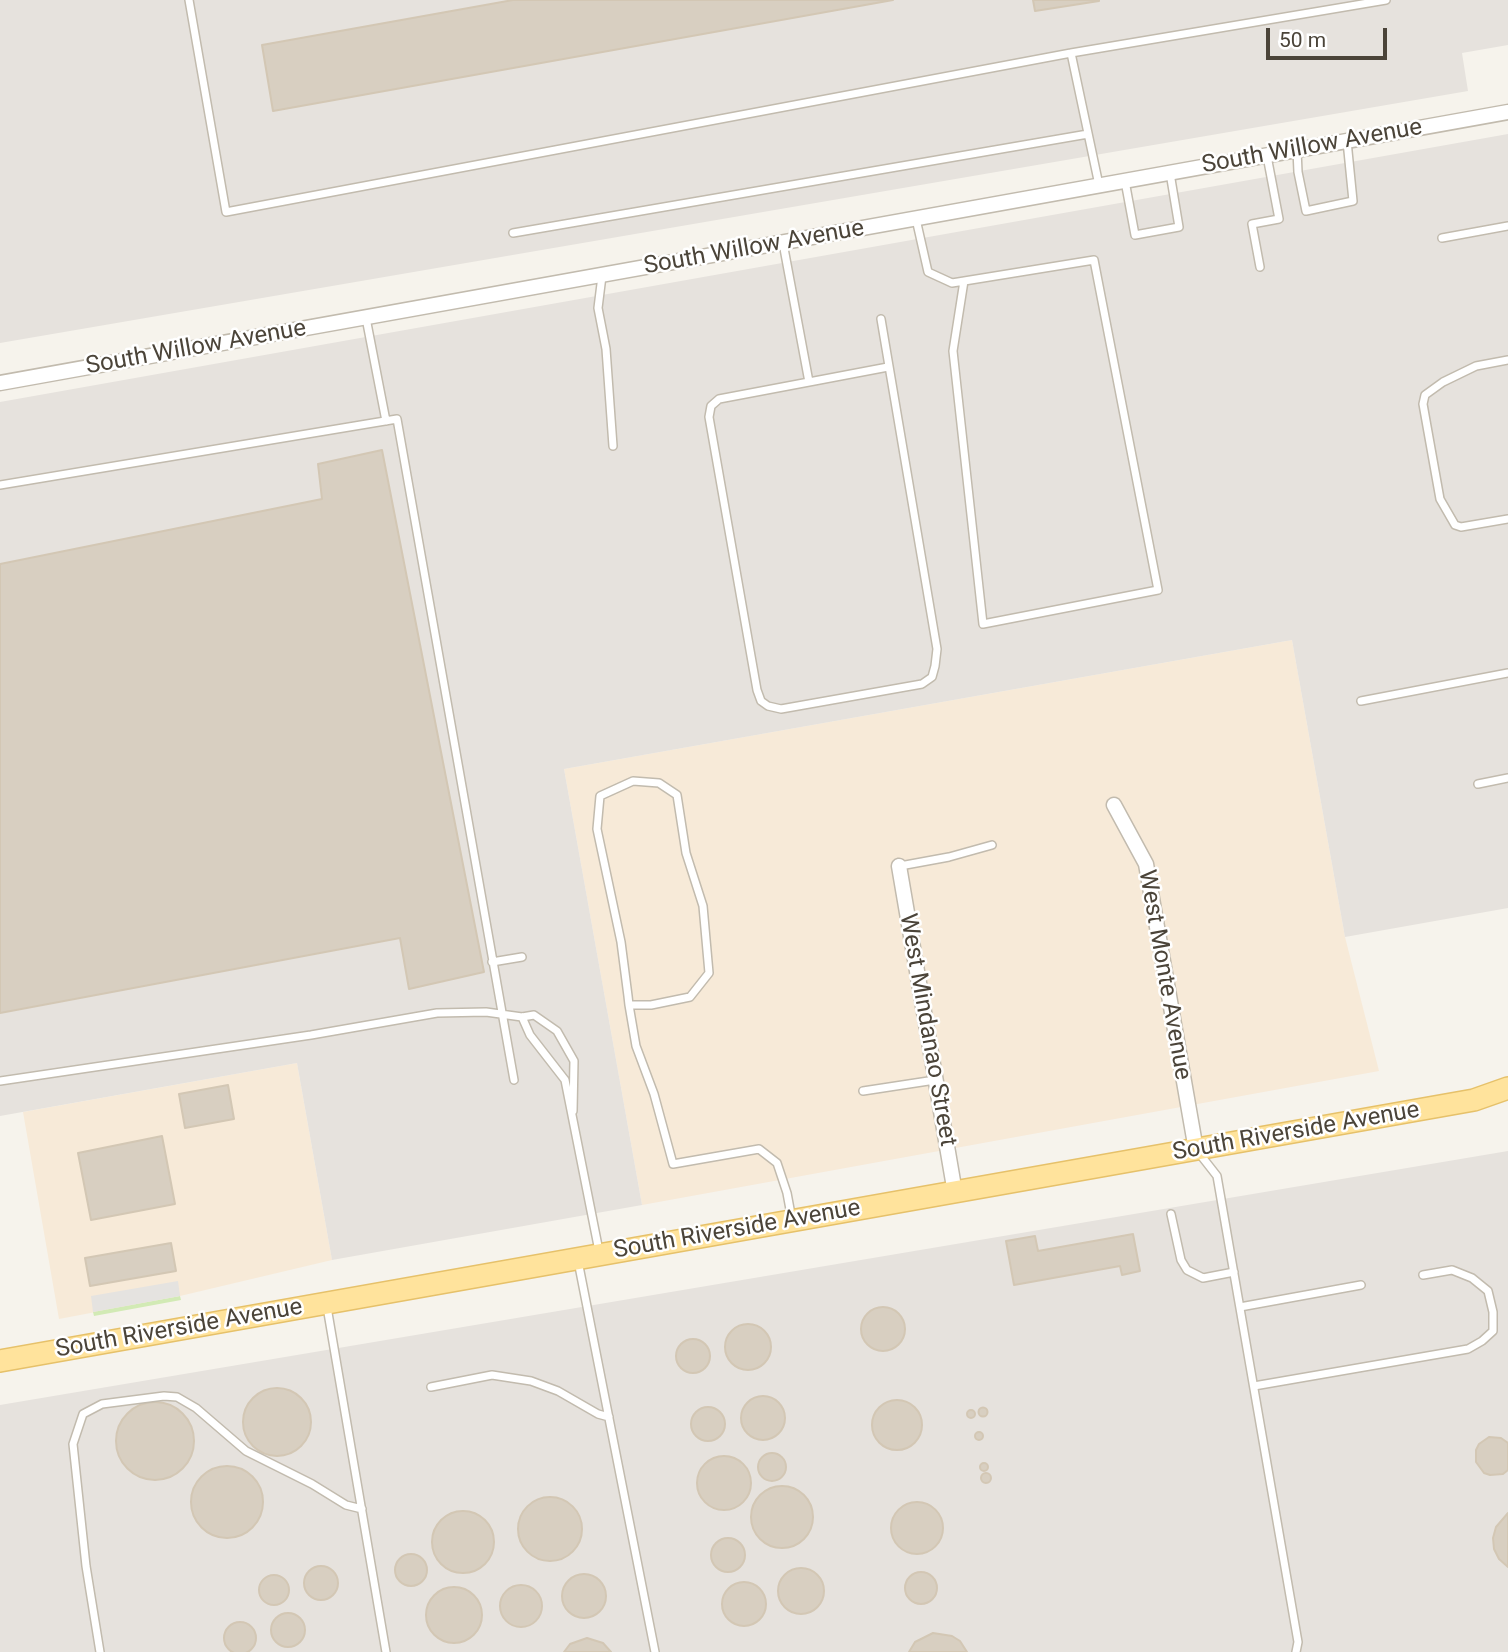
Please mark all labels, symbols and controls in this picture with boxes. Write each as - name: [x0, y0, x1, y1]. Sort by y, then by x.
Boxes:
- scale bar: [1270, 14, 1391, 58]
- text: 50 m: [1279, 28, 1326, 52]
- street label: South Willow Avenue: [1200, 113, 1424, 181]
- street label: South Willow Avenue: [642, 214, 866, 282]
- street label: South Willow Avenue: [84, 314, 308, 382]
- street label: West Monte Avenue: [1131, 868, 1197, 1082]
- street label: West Mindanao Street: [892, 911, 962, 1149]
- street label: South Riverside Avenue: [1170, 1096, 1422, 1168]
- street label: South Riverside Avenue: [611, 1194, 863, 1266]
- street label: South Riverside Avenue: [53, 1293, 305, 1365]

